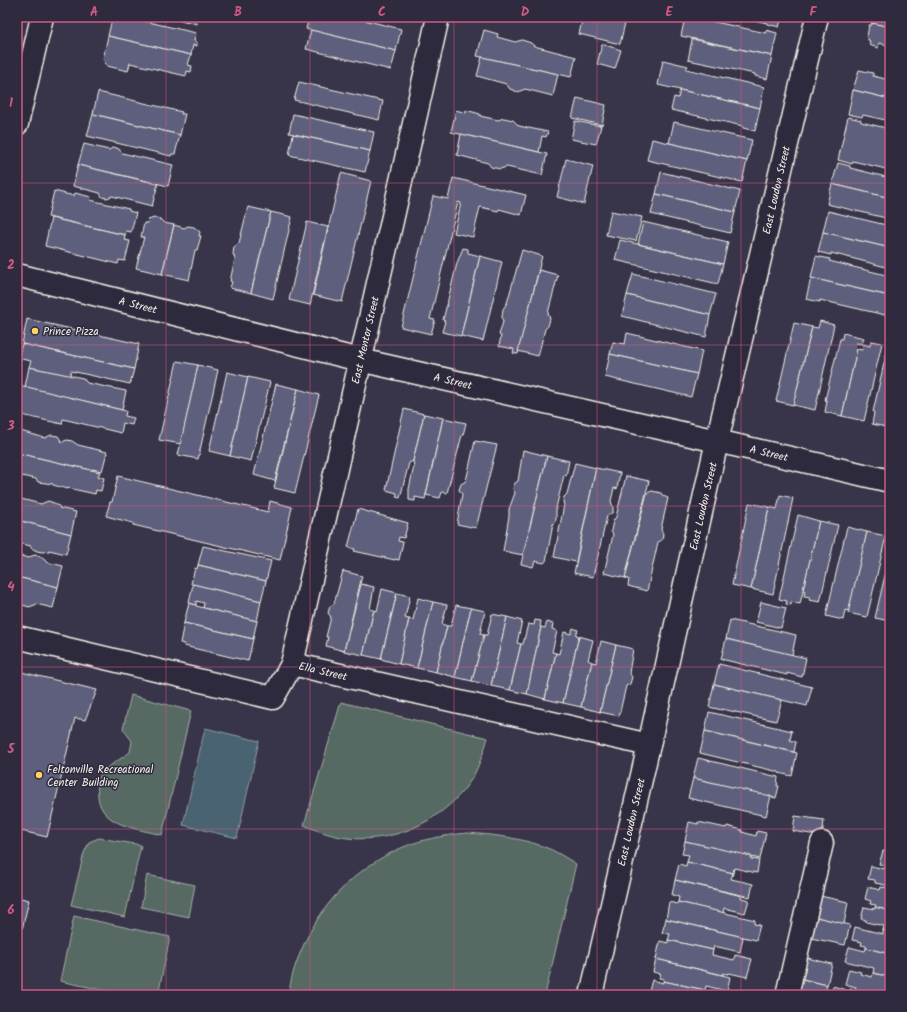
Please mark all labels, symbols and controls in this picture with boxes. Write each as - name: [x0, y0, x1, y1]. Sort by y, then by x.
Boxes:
- text: A: [90, 2, 98, 23]
- text: B: [234, 2, 242, 23]
- text: C: [378, 2, 386, 23]
- text: D: [521, 2, 530, 23]
- text: E: [665, 2, 673, 23]
- text: F: [809, 2, 817, 23]
- text: 1: [9, 93, 13, 114]
- street label: East Loudon Street: [758, 144, 796, 236]
- text: 2: [7, 255, 15, 276]
- street label: A Street: [117, 293, 160, 320]
- street label: East Mentor Street: [347, 294, 385, 386]
- place label: Prince Pizza: [43, 323, 99, 341]
- marker: Prince Pizza: [30, 326, 40, 336]
- street label: A Street: [432, 369, 475, 395]
- text: 3: [6, 416, 15, 437]
- street label: A Street: [748, 441, 791, 467]
- street label: East Loudon Street: [685, 460, 723, 552]
- text: 4: [7, 577, 15, 598]
- street label: Ella Street: [297, 658, 350, 686]
- text: 5: [7, 739, 16, 760]
- place label: Feltonville Recreational Center Building: [47, 761, 153, 792]
- marker: Feltonville Recreational Center Building: [34, 770, 44, 780]
- street label: East Loudon Street: [613, 776, 651, 868]
- text: 6: [7, 900, 15, 921]

